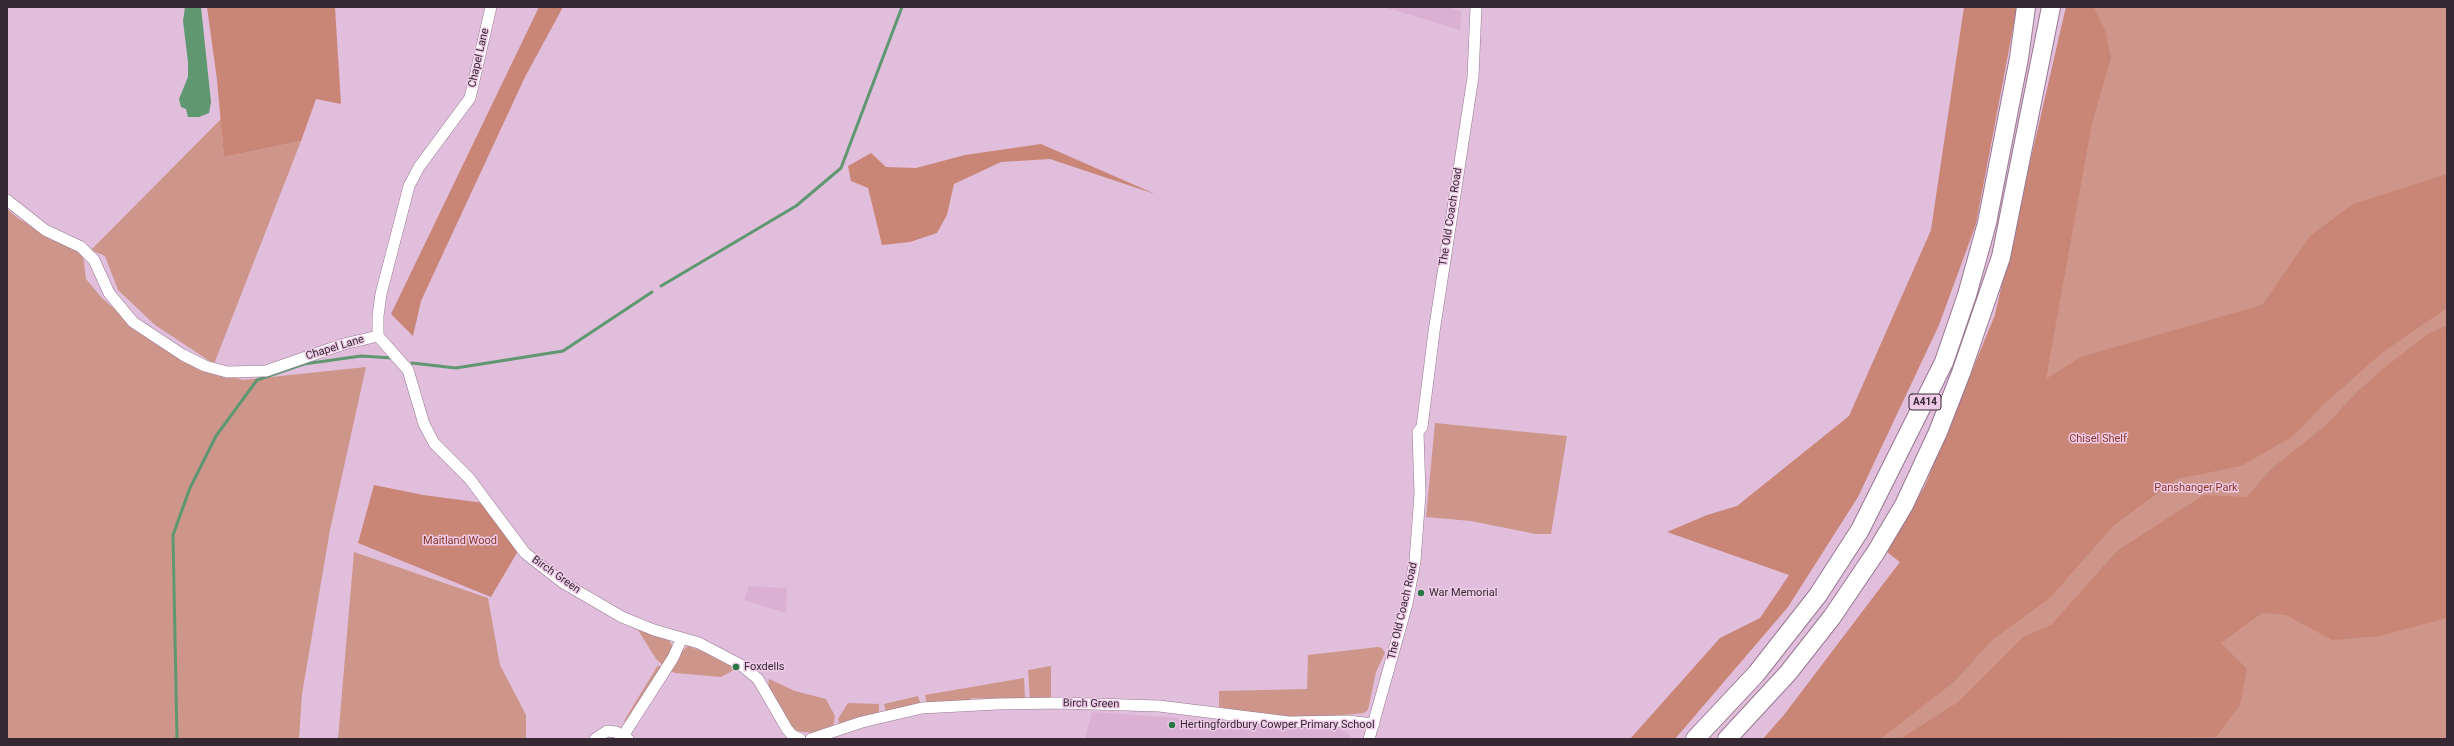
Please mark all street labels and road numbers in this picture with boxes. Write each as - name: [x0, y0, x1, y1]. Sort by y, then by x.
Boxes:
- street label: Chapel Lane: [466, 27, 492, 89]
- street label: The Old Coach Road: [1437, 167, 1465, 267]
- street label: Chapel Lane: [304, 333, 366, 363]
- road number: A414: [1909, 394, 1941, 410]
- street label: Birch Green: [529, 553, 583, 597]
- street label: The Old Coach Road: [1385, 561, 1421, 661]
- street label: Birch Green: [1063, 697, 1119, 711]

